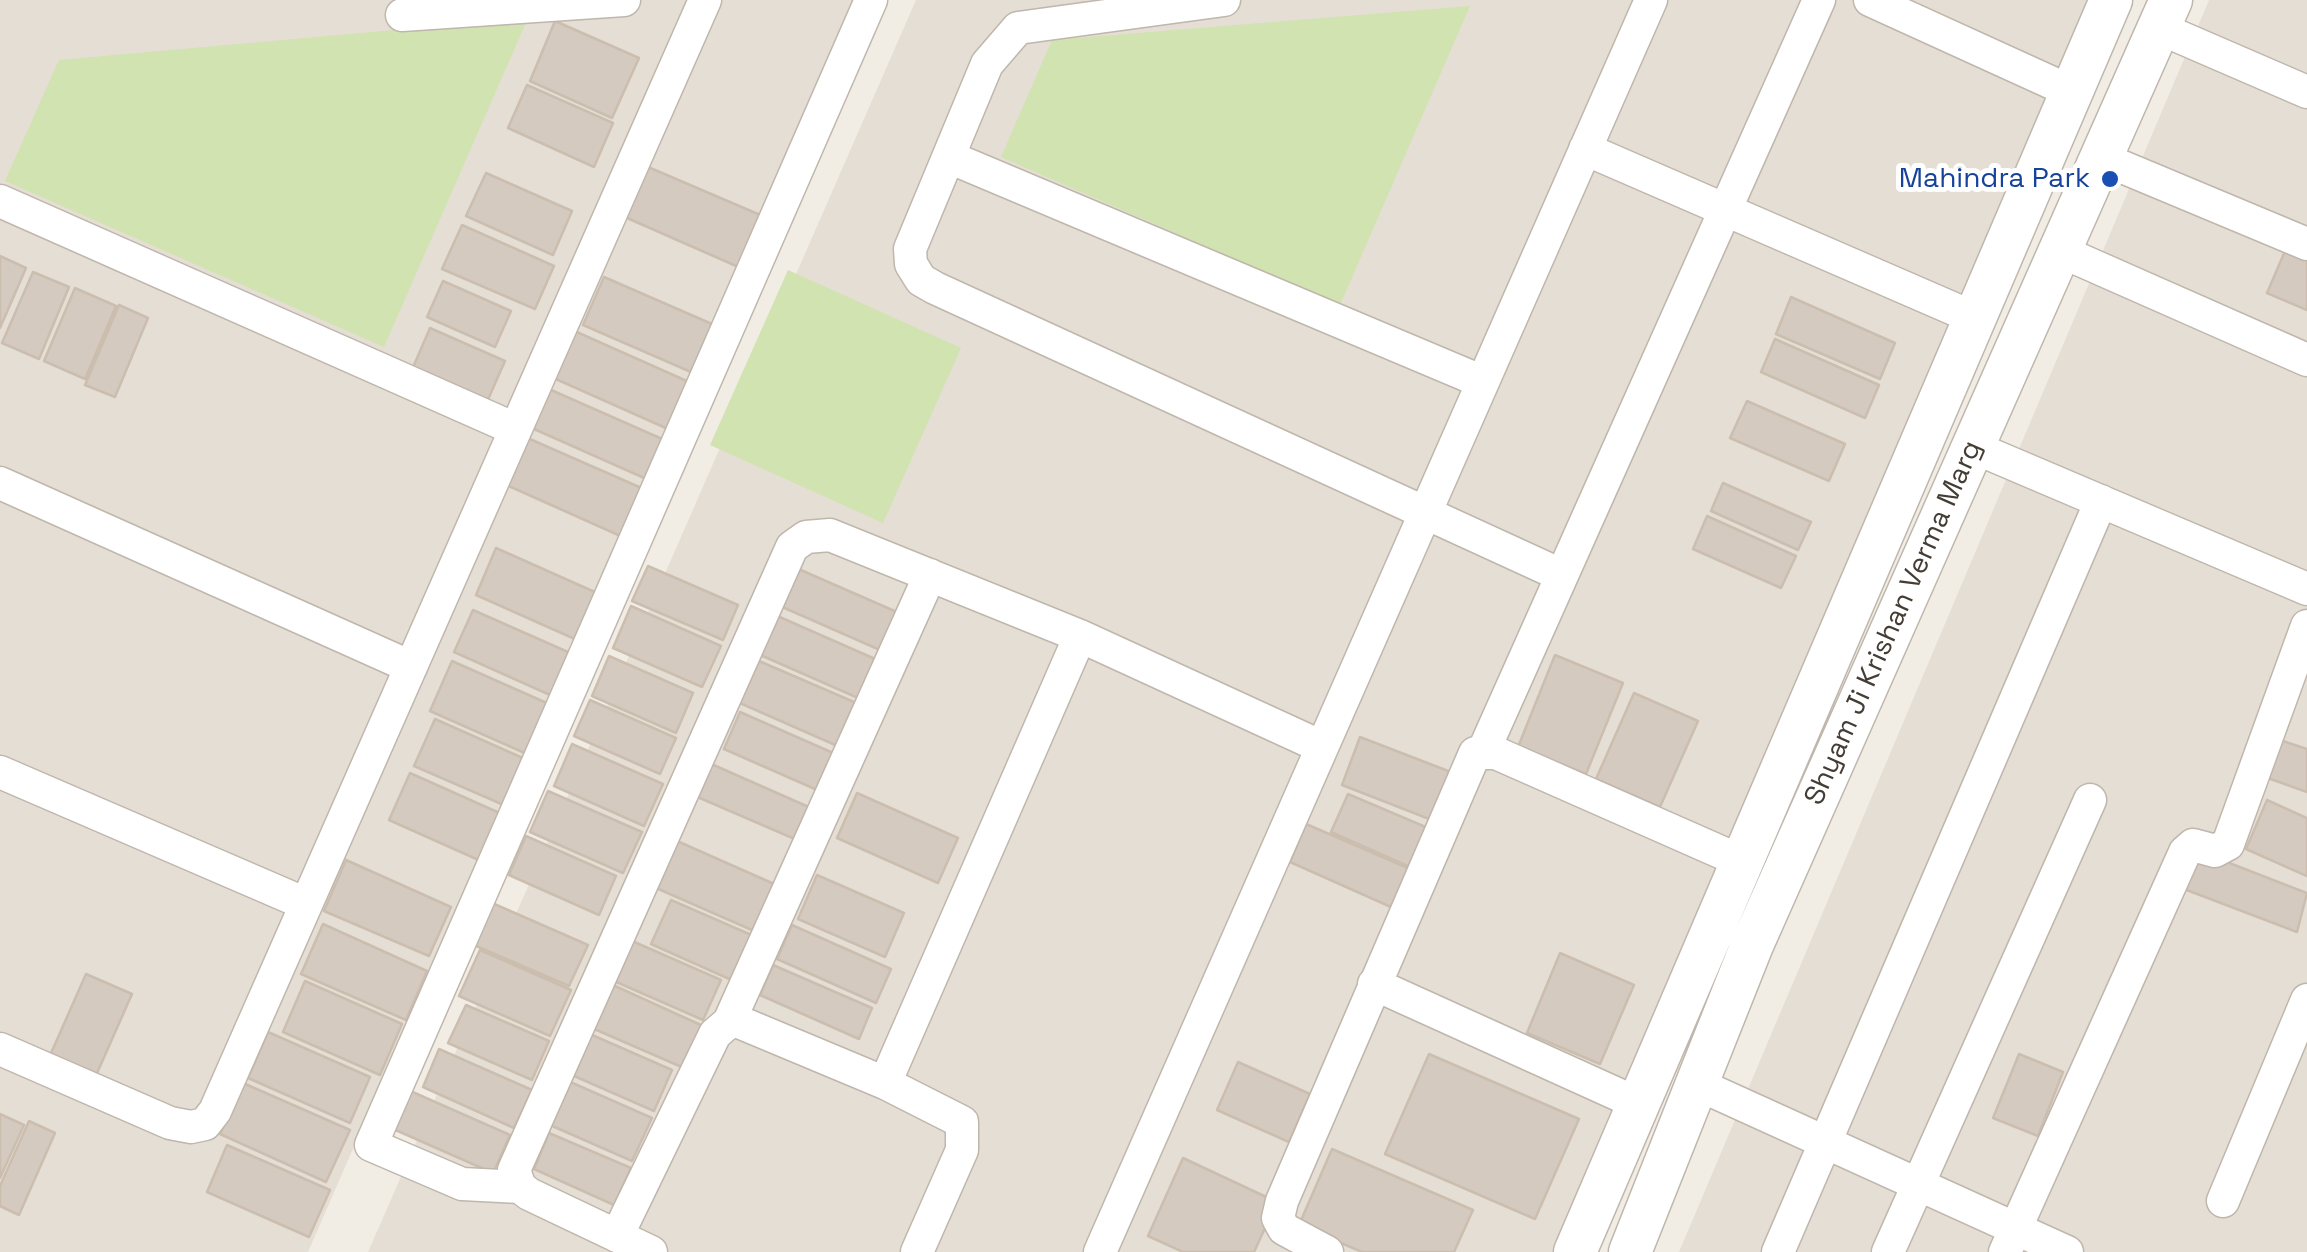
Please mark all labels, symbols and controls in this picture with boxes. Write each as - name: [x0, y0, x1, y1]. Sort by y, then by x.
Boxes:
- place label: Mahindra Park: [1899, 162, 2090, 196]
- marker: Mahindra Park: [2099, 168, 2121, 190]
- street label: Shyam Ji Krishan Verma Marg: [1798, 436, 1990, 810]

